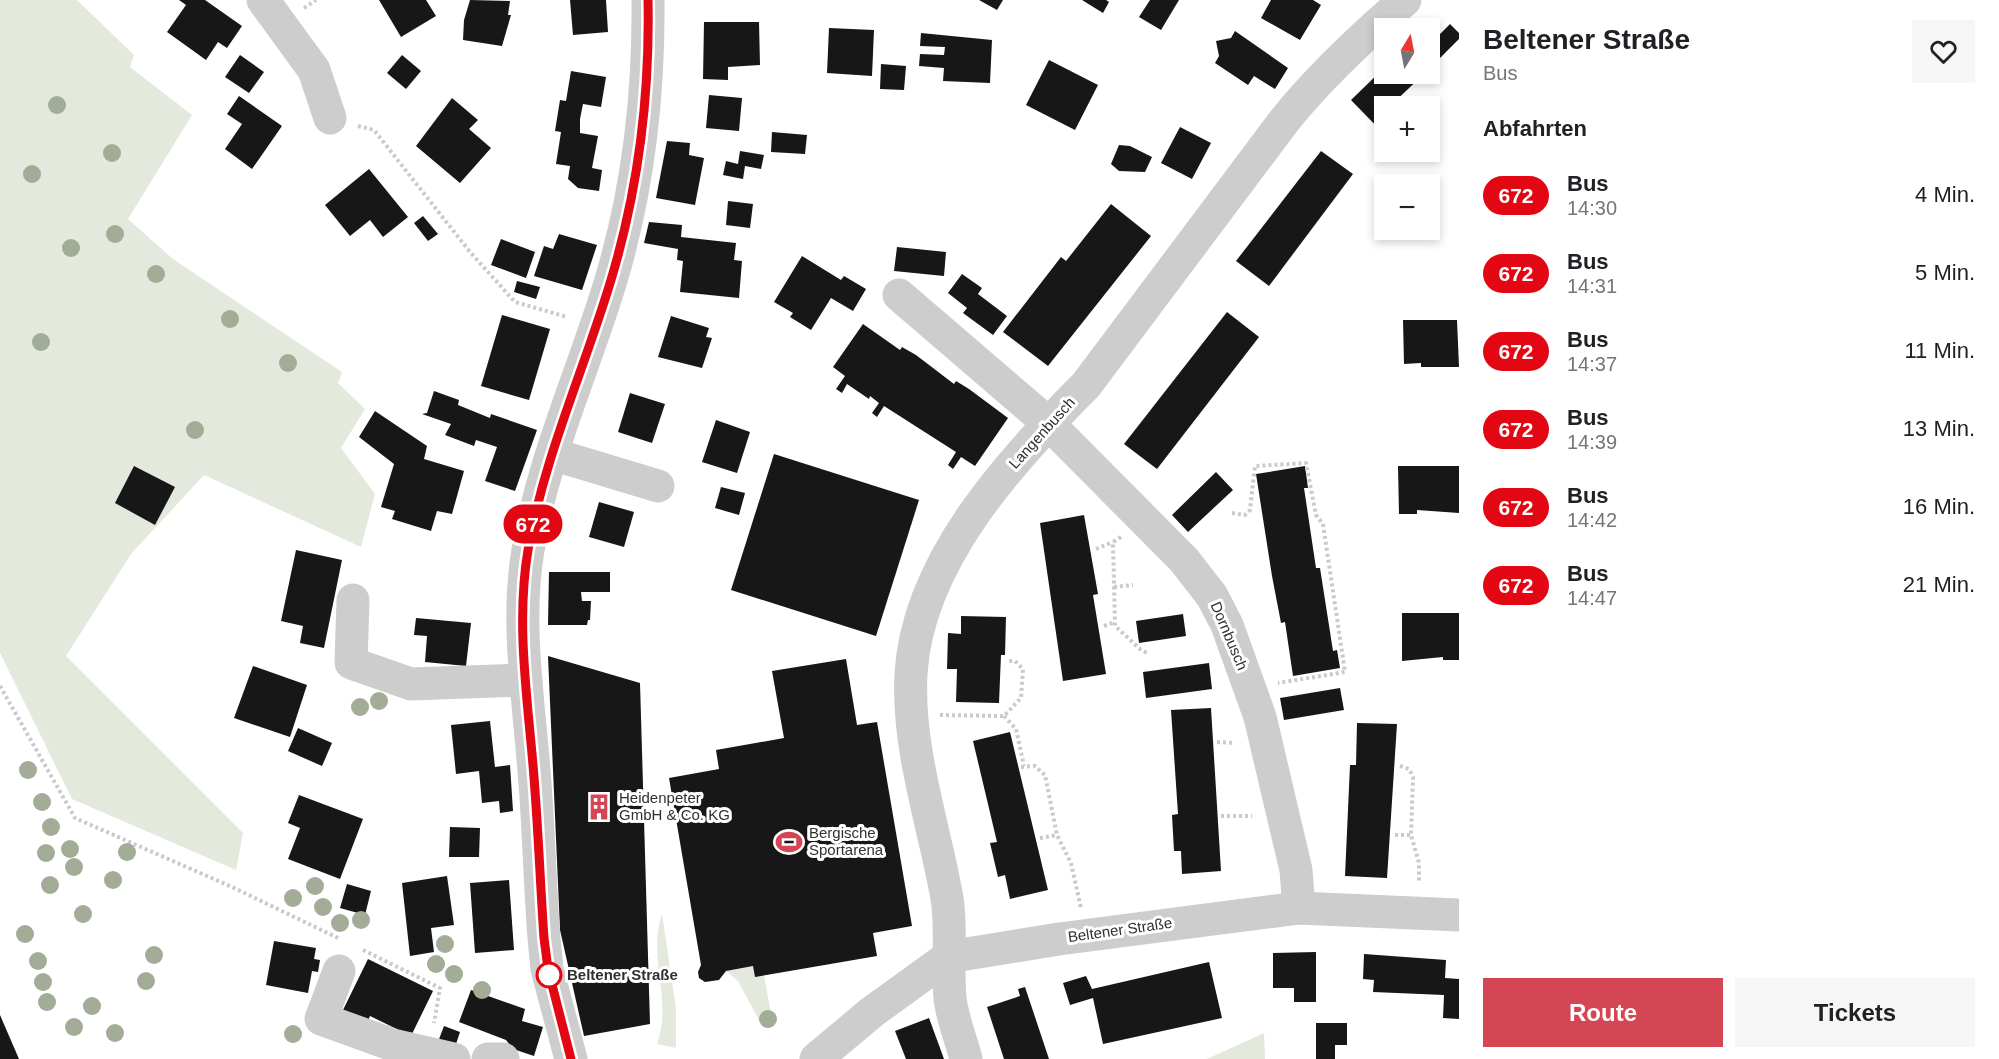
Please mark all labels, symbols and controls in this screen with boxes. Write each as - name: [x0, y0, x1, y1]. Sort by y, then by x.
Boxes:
- north arrow: [1374, 18, 1440, 84]
- map controls: [1374, 18, 1440, 240]
- button: heart: [1912, 20, 1975, 83]
- text: Beltener Straße: [1483, 24, 1690, 55]
- text: Bus: [1483, 62, 1517, 84]
- button: +: [1374, 96, 1440, 162]
- text: Abfahrten: [1483, 116, 1587, 141]
- text: Bus: [1567, 171, 1609, 196]
- button: −: [1374, 174, 1440, 240]
- text: 4 Min.: [1915, 182, 1975, 207]
- text: 672: [1498, 184, 1534, 207]
- text: 14:30: [1567, 197, 1617, 219]
- text: Bus: [1567, 249, 1609, 274]
- text: 5 Min.: [1915, 260, 1975, 285]
- text: 672: [1498, 262, 1534, 285]
- text: 14:31: [1567, 275, 1617, 297]
- text: Bus: [1567, 327, 1609, 352]
- text: 11 Min.: [1904, 338, 1975, 363]
- text: 672: [1498, 340, 1534, 363]
- text: 14:37: [1567, 353, 1617, 375]
- street label: Langenbusch: [1005, 394, 1078, 472]
- text: Bus: [1567, 405, 1609, 430]
- text: 13 Min.: [1903, 416, 1975, 441]
- text: 672: [1498, 418, 1534, 441]
- text: 14:39: [1567, 431, 1617, 453]
- text: Bus: [1567, 483, 1609, 508]
- text: 16 Min.: [1903, 494, 1975, 519]
- text: 672: [1498, 496, 1534, 519]
- line badge: 672: [498, 504, 568, 544]
- text: 14:42: [1567, 509, 1617, 531]
- text: 672: [515, 513, 551, 536]
- text: Bus: [1567, 561, 1609, 586]
- text: 21 Min.: [1903, 572, 1975, 597]
- text: 672: [1498, 574, 1534, 597]
- text: 14:47: [1567, 587, 1617, 609]
- street label: Dornbusch: [1207, 599, 1251, 673]
- place label: Heidenpeter GmbH & Co. KG: [619, 789, 730, 823]
- building icon: Heidenpeter GmbH & Co. KG: [584, 792, 614, 822]
- place label: Bergische Sportarena: [809, 824, 884, 858]
- sports icon: Bergische Sportarena: [774, 827, 804, 857]
- street label: Beltener Straße: [1067, 914, 1173, 945]
- marker: Beltener Straße: [536, 962, 562, 988]
- place label: Beltener Straße: [567, 966, 678, 983]
- button: Route: [1483, 978, 1723, 1047]
- button: Tickets: [1735, 978, 1975, 1047]

